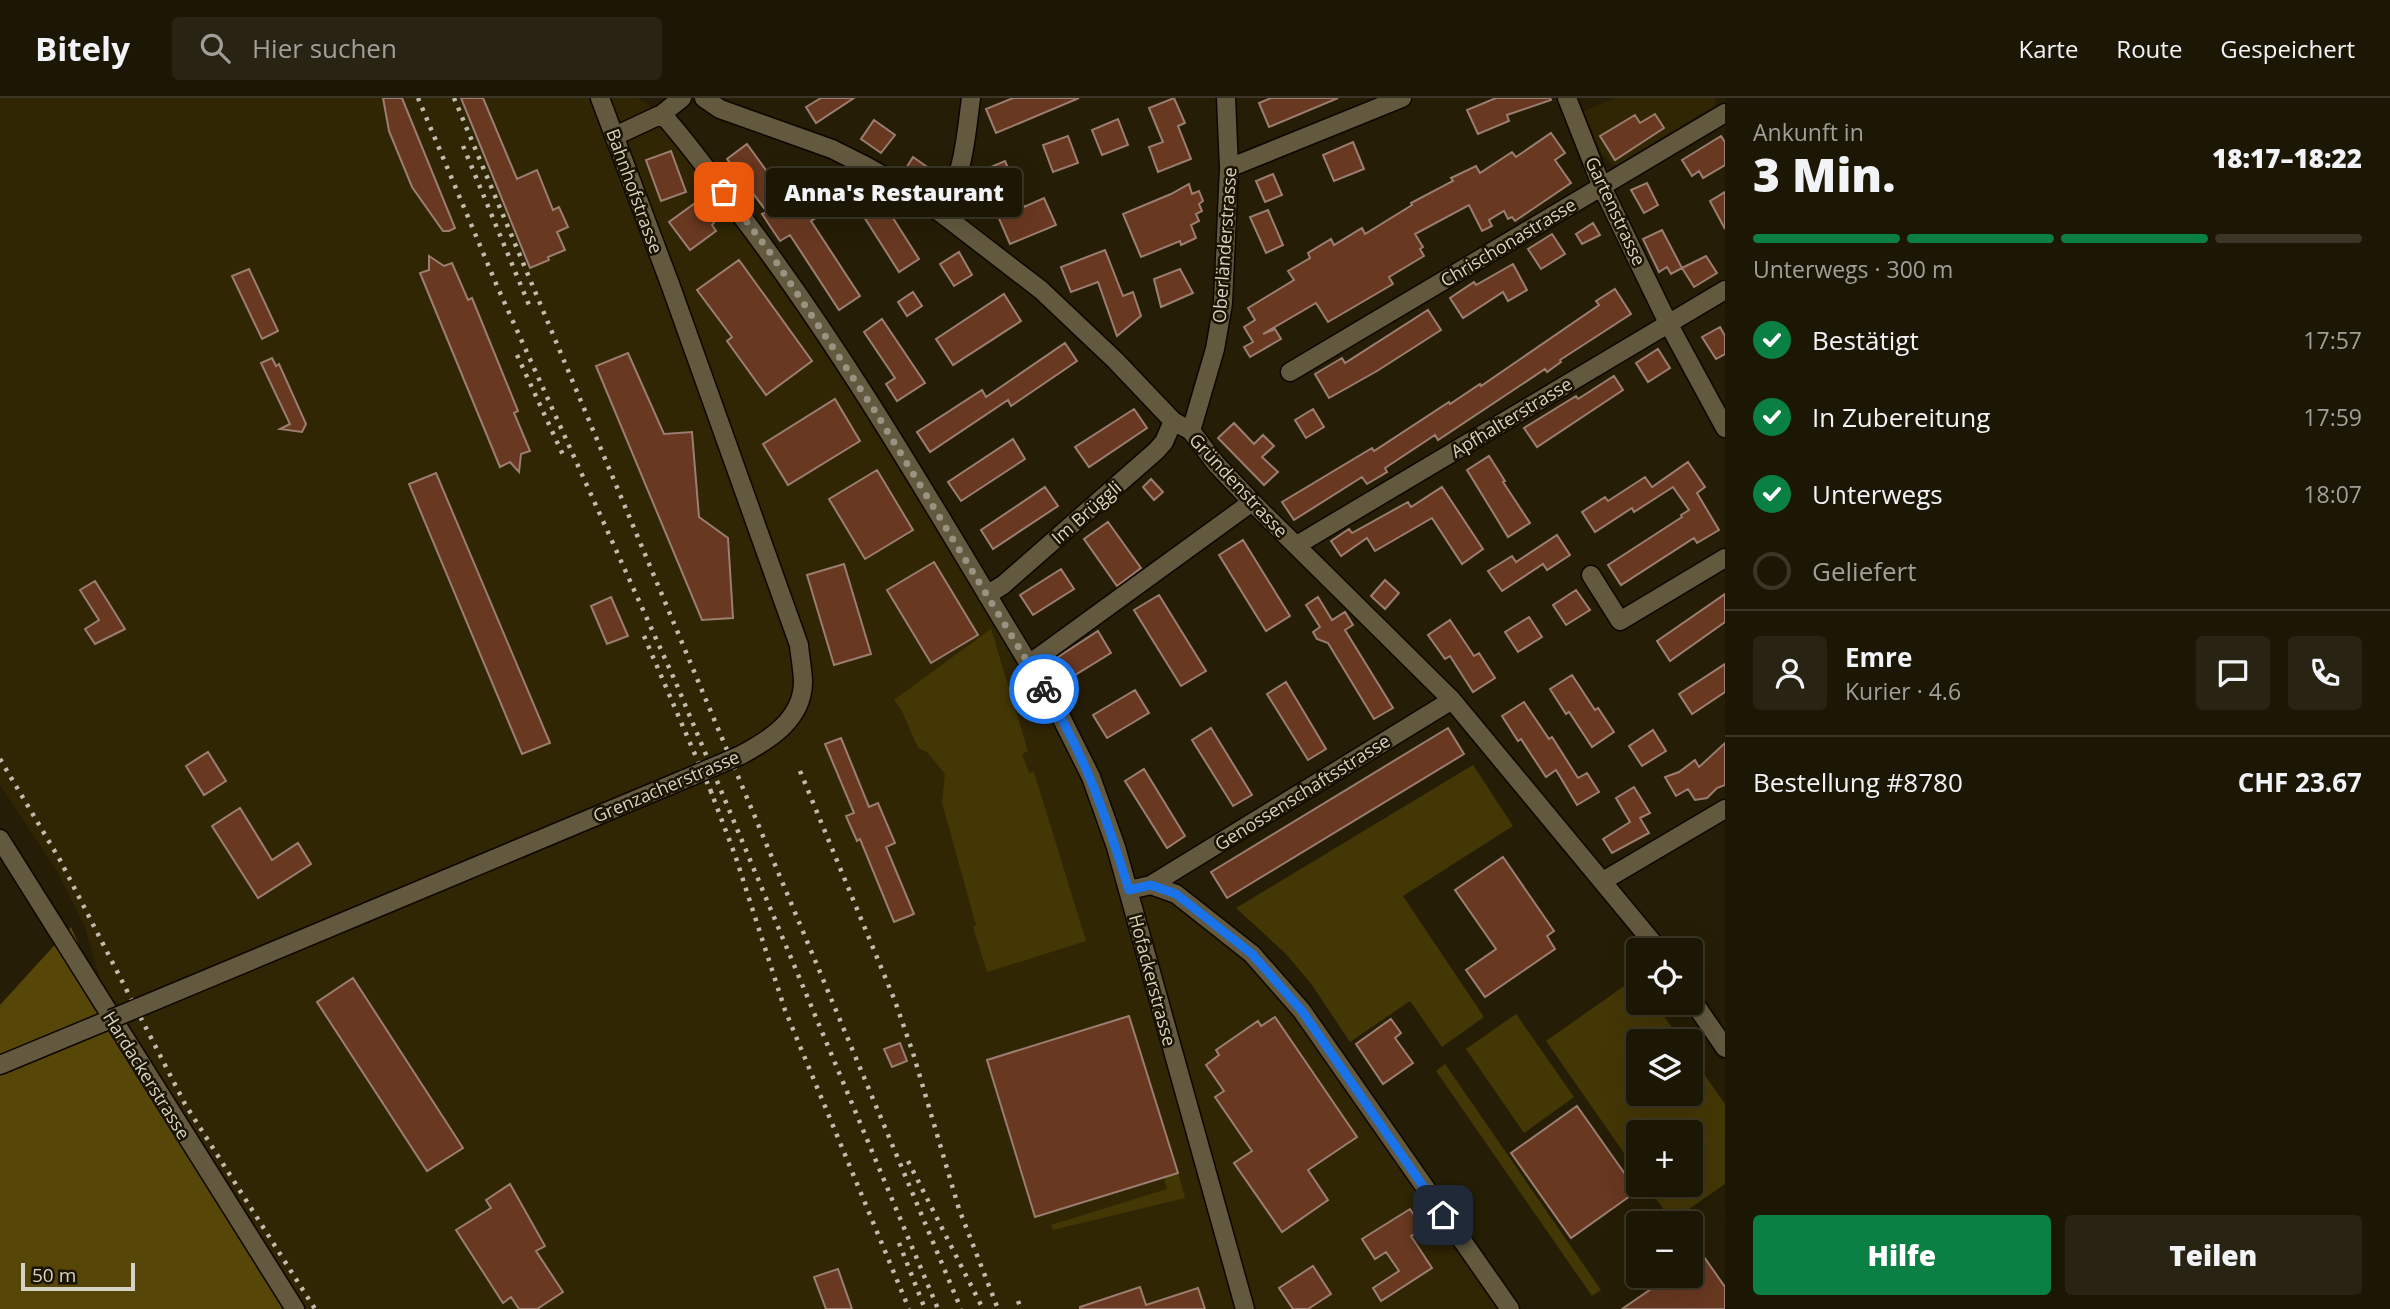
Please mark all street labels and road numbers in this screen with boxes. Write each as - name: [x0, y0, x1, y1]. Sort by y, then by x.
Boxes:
- street label: Bahnhofstrasse: [601, 125, 669, 257]
- street label: Gartenstrasse: [1580, 153, 1652, 269]
- street label: Oberländerstrasse: [1207, 166, 1241, 324]
- street label: Chrischonastrasse: [1436, 192, 1580, 292]
- street label: Apfhalterstrasse: [1446, 371, 1576, 463]
- street label: Gründenstrasse: [1184, 428, 1294, 542]
- street label: Im Brüggli: [1046, 475, 1126, 549]
- street label: Genossenschaftsstrasse: [1210, 728, 1394, 856]
- street label: Grenzacherstrasse: [589, 744, 743, 828]
- street label: Hofackerstrasse: [1124, 912, 1182, 1048]
- street label: Hardackerstrasse: [98, 1006, 196, 1144]

